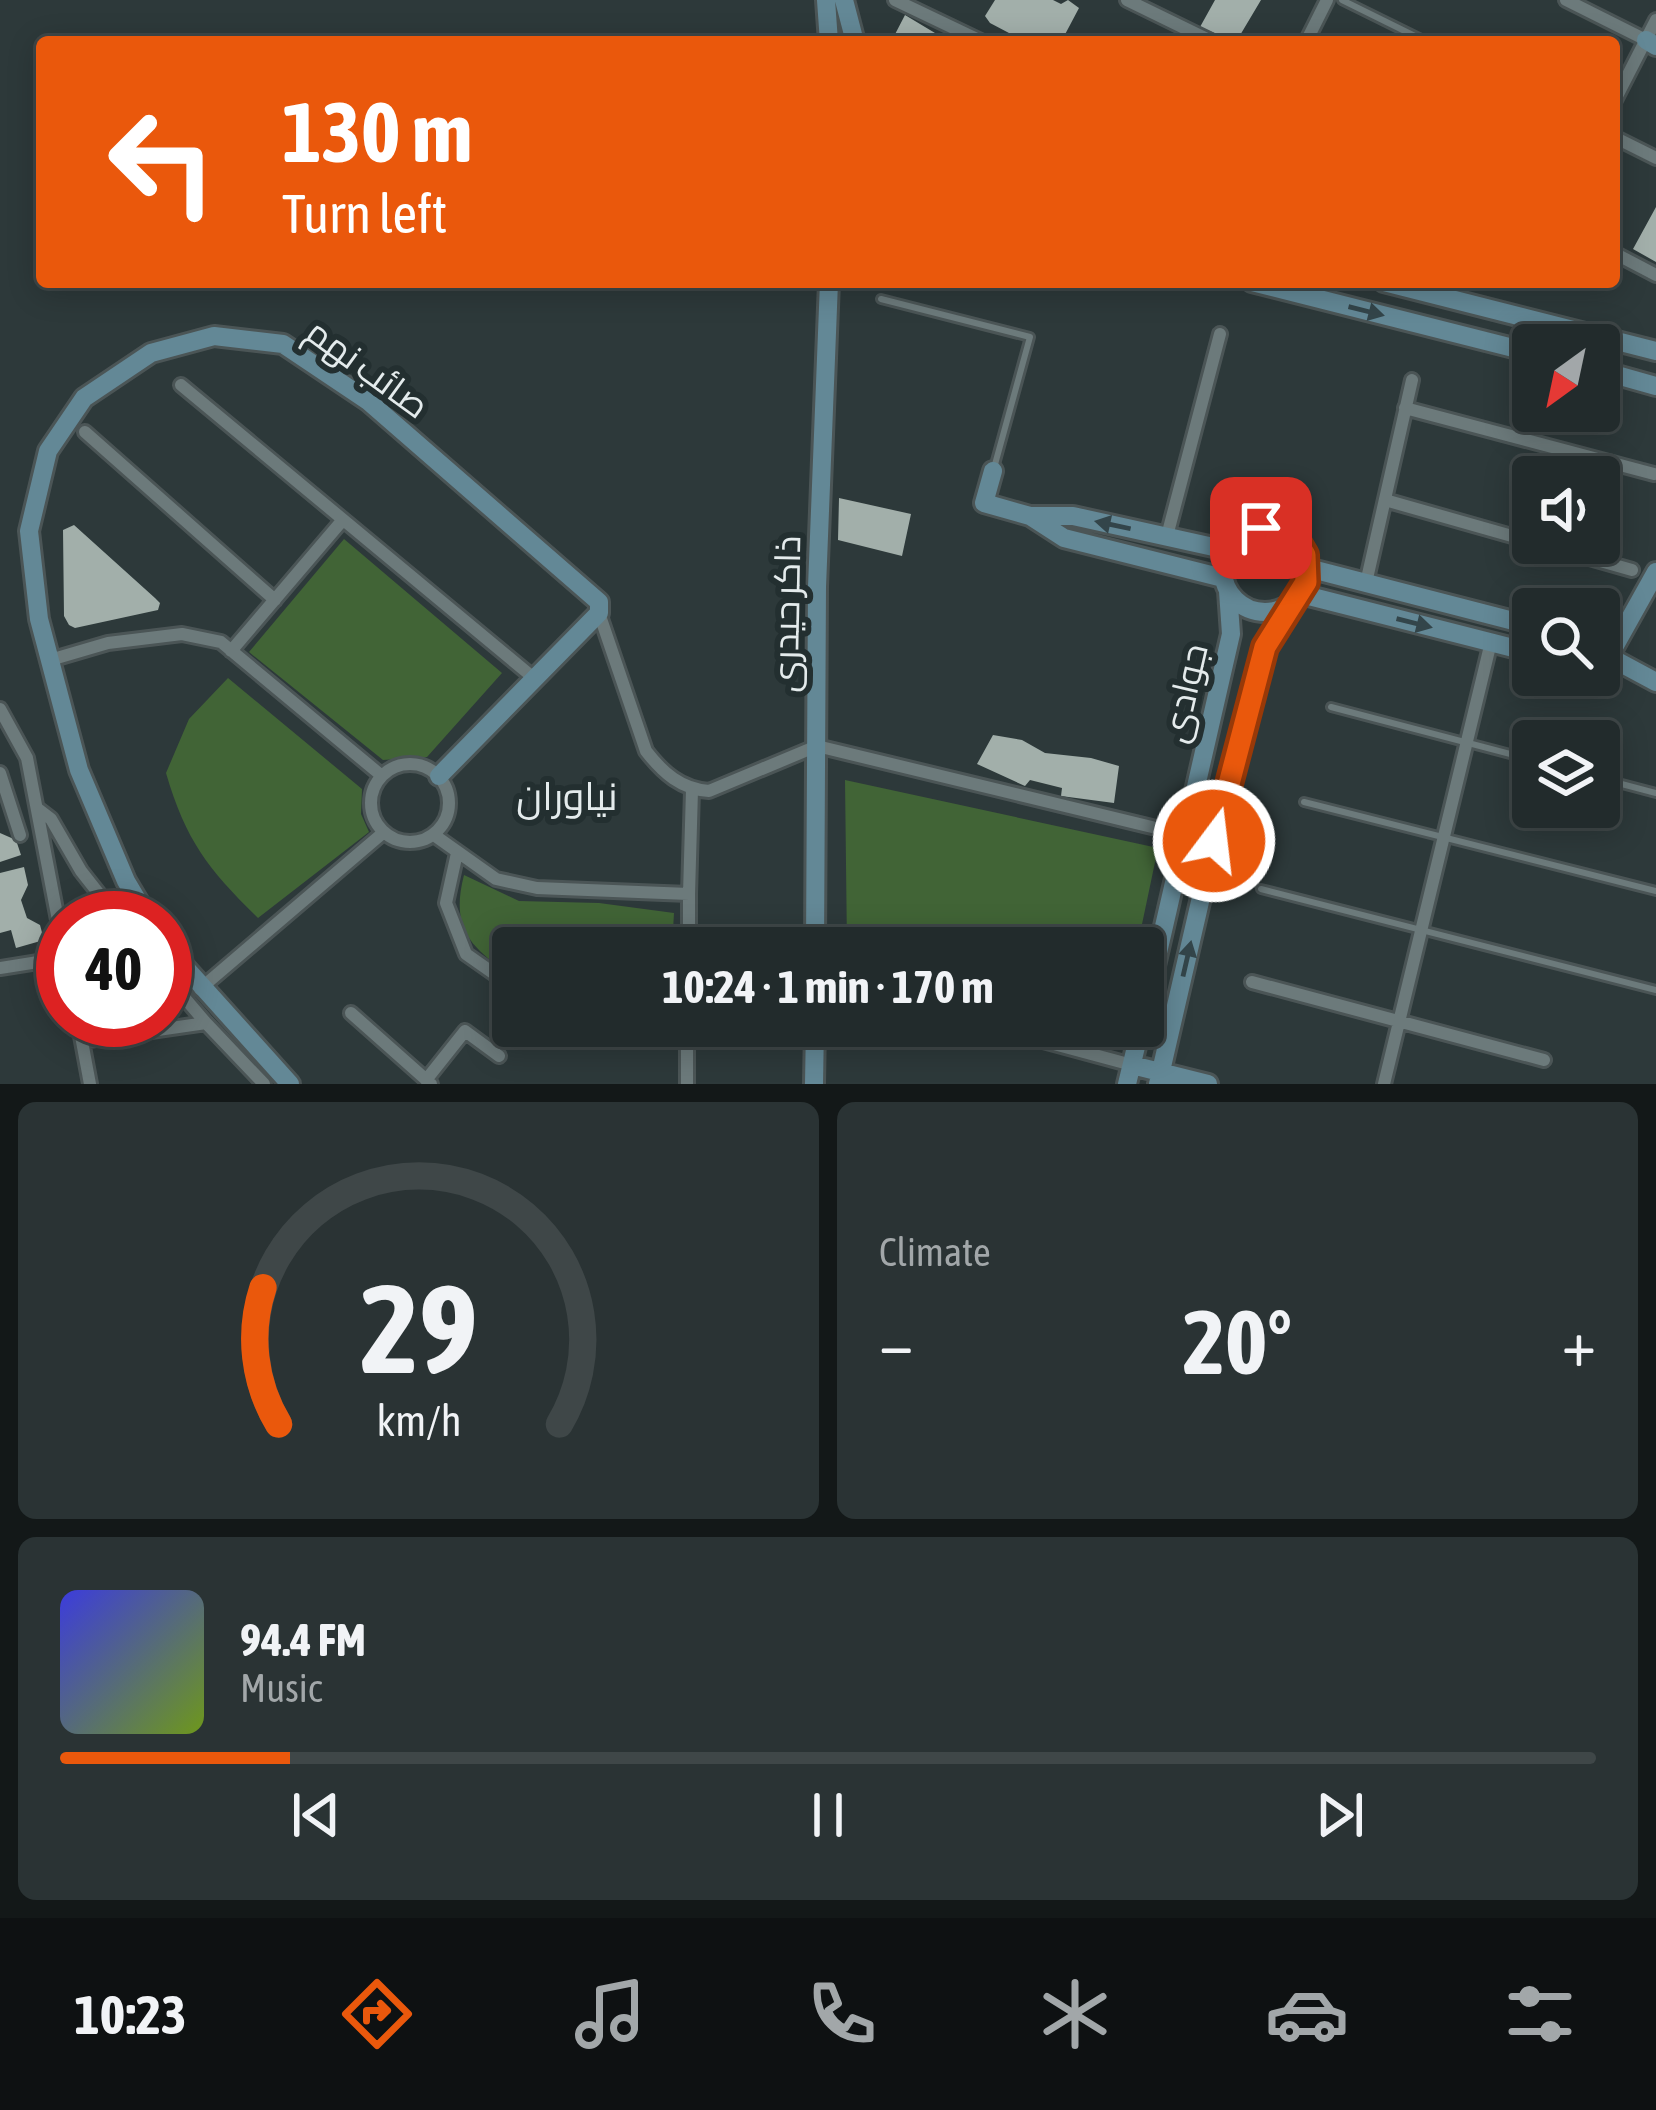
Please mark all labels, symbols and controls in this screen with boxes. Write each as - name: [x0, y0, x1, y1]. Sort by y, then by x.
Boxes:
- icon: left: [84, 84, 240, 240]
- text: 130 m: [282, 84, 472, 180]
- text: Turn left: [282, 183, 447, 244]
- one-way arrow: [1348, 302, 1385, 321]
- street label: صائب نهم: [296, 310, 437, 430]
- north arrow: [1512, 324, 1620, 432]
- map controls: [1512, 324, 1620, 828]
- button: sound: [1512, 456, 1620, 564]
- pin: [1210, 477, 1312, 579]
- icon: arrive: [1228, 495, 1294, 561]
- one-way arrow: [1093, 514, 1131, 533]
- street label: ذاکر حیدری: [764, 535, 809, 693]
- button: search: [1512, 588, 1620, 696]
- one-way arrow: [1396, 614, 1433, 633]
- street label: جوادی: [1152, 639, 1217, 747]
- button: layers: [1512, 720, 1620, 828]
- district label: نیاوران: [516, 774, 618, 820]
- position arrow: [1151, 778, 1277, 904]
- speed limit sign: 40: [36, 891, 192, 1047]
- one-way arrow: [1178, 941, 1197, 978]
- text: 10:24 · 1 min · 170 m: [662, 961, 994, 1013]
- text: Climate: [879, 1230, 991, 1274]
- text: 29: [360, 1256, 477, 1399]
- text: 20°: [1183, 1290, 1292, 1393]
- text: −: [879, 1304, 913, 1380]
- text: +: [1562, 1304, 1596, 1380]
- text: km/h: [376, 1395, 461, 1444]
- text: 94.4 FM: [240, 1614, 366, 1666]
- text: Music: [240, 1666, 322, 1710]
- icon: previous: [283, 1782, 349, 1848]
- icon: pause: [795, 1782, 861, 1848]
- icon: next: [1307, 1782, 1373, 1848]
- icon: directions: [335, 1972, 419, 2056]
- icon: music: [568, 1972, 652, 2056]
- icon: phone: [800, 1972, 884, 2056]
- icon: climate: [1033, 1972, 1117, 2056]
- icon: car: [1265, 1972, 1349, 2056]
- icon: filters: [1498, 1972, 1582, 2056]
- text: 10:23: [74, 1984, 186, 2045]

